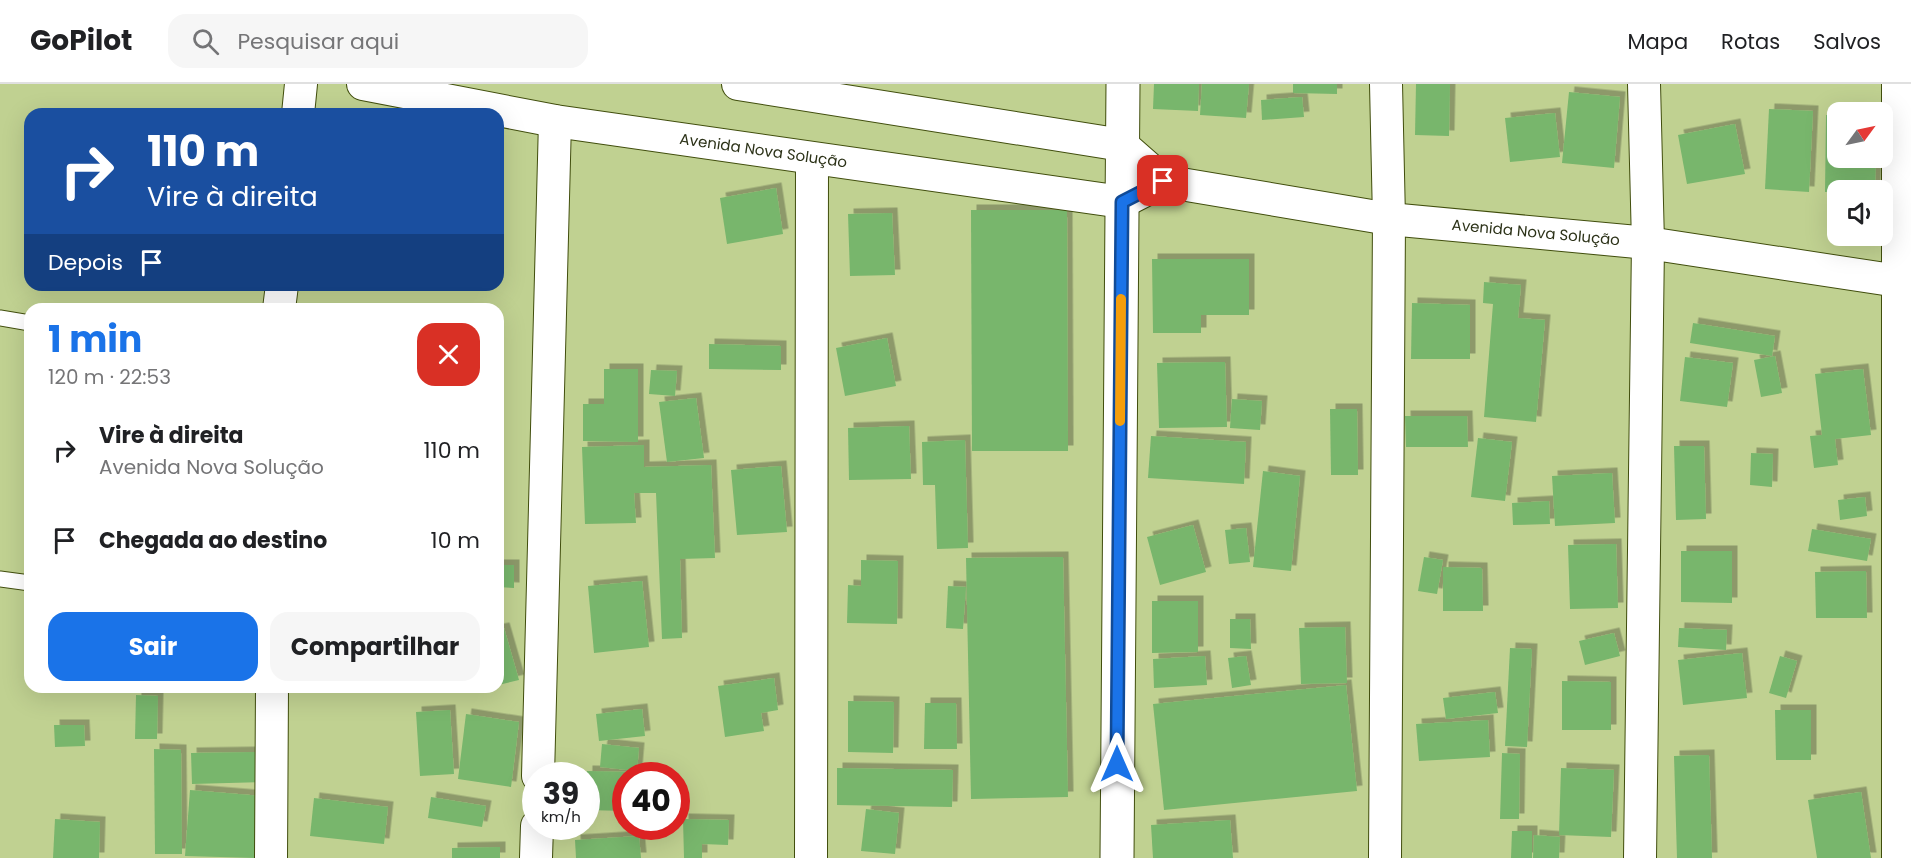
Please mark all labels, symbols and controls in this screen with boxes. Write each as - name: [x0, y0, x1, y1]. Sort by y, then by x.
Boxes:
- search box: [168, 14, 588, 68]
- text: GoPilot: [30, 21, 132, 60]
- icon: search: [189, 25, 222, 58]
- text: Pesquisar aqui: [237, 26, 399, 57]
- text: Mapa: [1627, 27, 1688, 56]
- text: Rotas: [1721, 27, 1780, 56]
- text: Salvos: [1813, 27, 1881, 56]
- north arrow: [1827, 102, 1893, 168]
- map controls: [1827, 102, 1893, 246]
- text: 110 m: [147, 122, 259, 181]
- street label: Avenida Nova Solução: [678, 128, 848, 173]
- icon: right: [48, 132, 126, 210]
- pin: [1137, 155, 1188, 206]
- icon: arrive: [1146, 164, 1179, 197]
- text: Vire à direita: [147, 178, 318, 215]
- button: sound: [1827, 180, 1893, 246]
- street label: Avenida Nova Solução: [1451, 214, 1621, 250]
- icon: arrive: [135, 246, 168, 279]
- text: Depois: [48, 247, 123, 278]
- text: 1 min: [48, 314, 142, 365]
- button: close: [417, 323, 480, 386]
- text: 120 m · 22:53: [48, 363, 171, 391]
- text: Vire à direita: [99, 420, 244, 451]
- icon: right: [48, 434, 81, 467]
- text: 110 m: [424, 435, 480, 466]
- text: Avenida Nova Solução: [99, 453, 324, 481]
- icon: arrive: [48, 524, 81, 557]
- text: Chegada ao destino: [99, 525, 327, 556]
- text: 10 m: [431, 525, 480, 556]
- button: Sair: [48, 612, 258, 681]
- button: Compartilhar: [270, 612, 480, 681]
- position arrow: [1085, 732, 1149, 796]
- speed limit sign: 40: [612, 762, 690, 840]
- text: 39: [543, 772, 579, 815]
- text: km/h: [541, 806, 581, 827]

